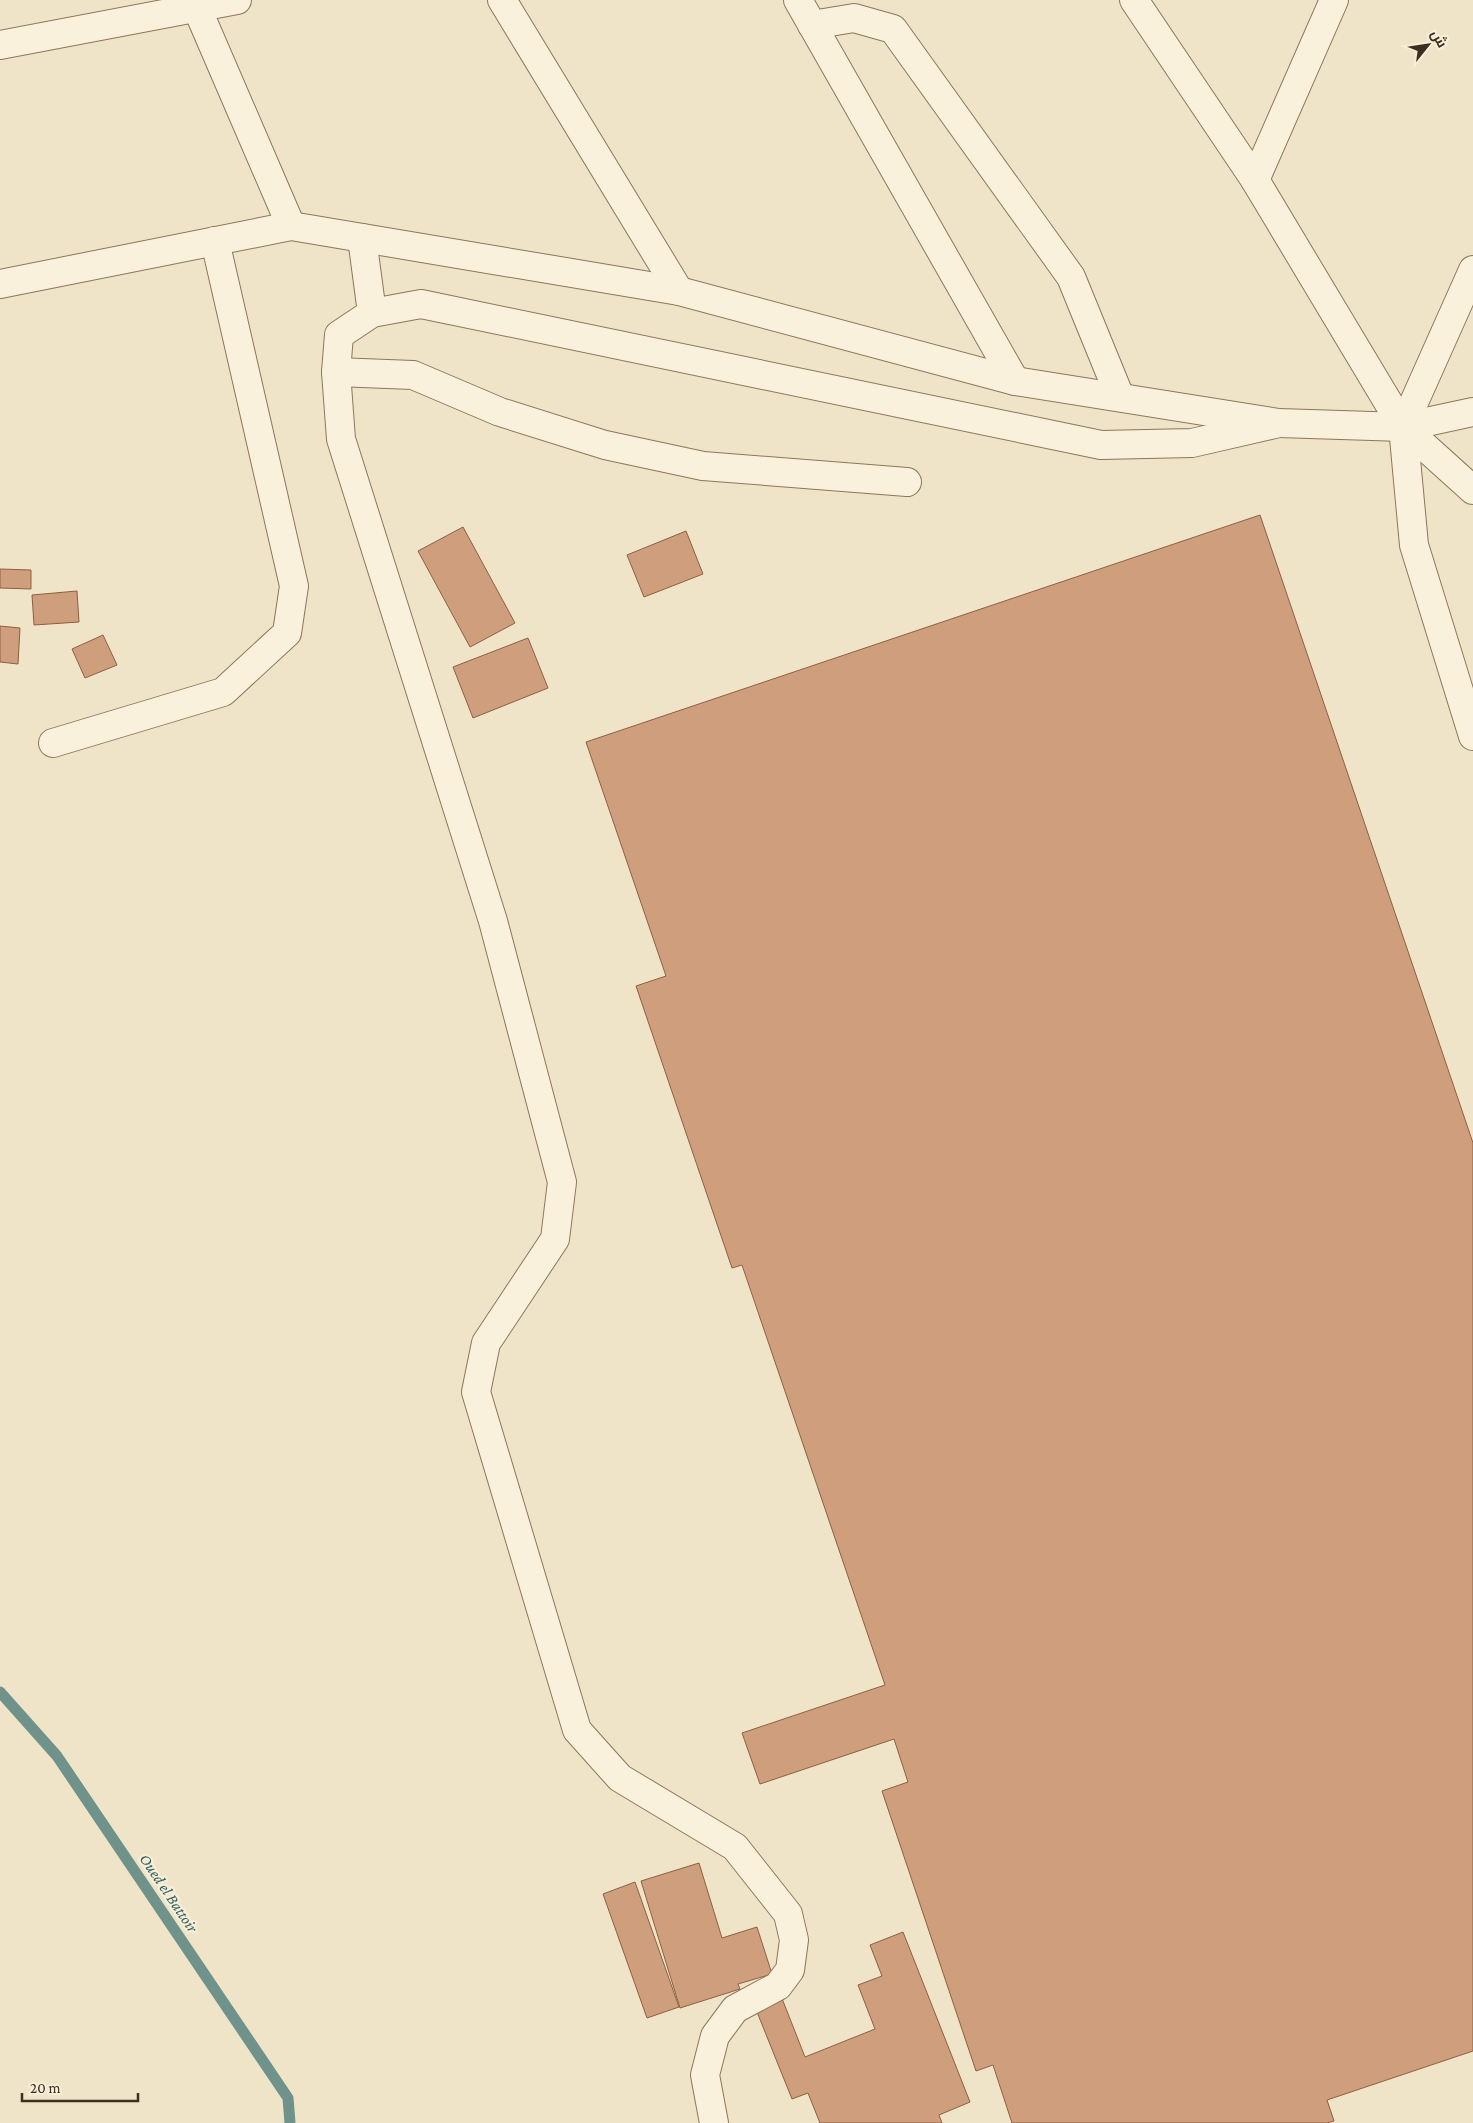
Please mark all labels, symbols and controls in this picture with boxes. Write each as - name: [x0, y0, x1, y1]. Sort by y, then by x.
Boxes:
- north arrow: [1403, 20, 1453, 70]
- text: ش: [1427, 27, 1451, 51]
- water label: Oued el Battoir: [137, 1851, 202, 1936]
- scale bar: [22, 2070, 139, 2102]
- text: 20 m: [30, 2080, 61, 2096]

